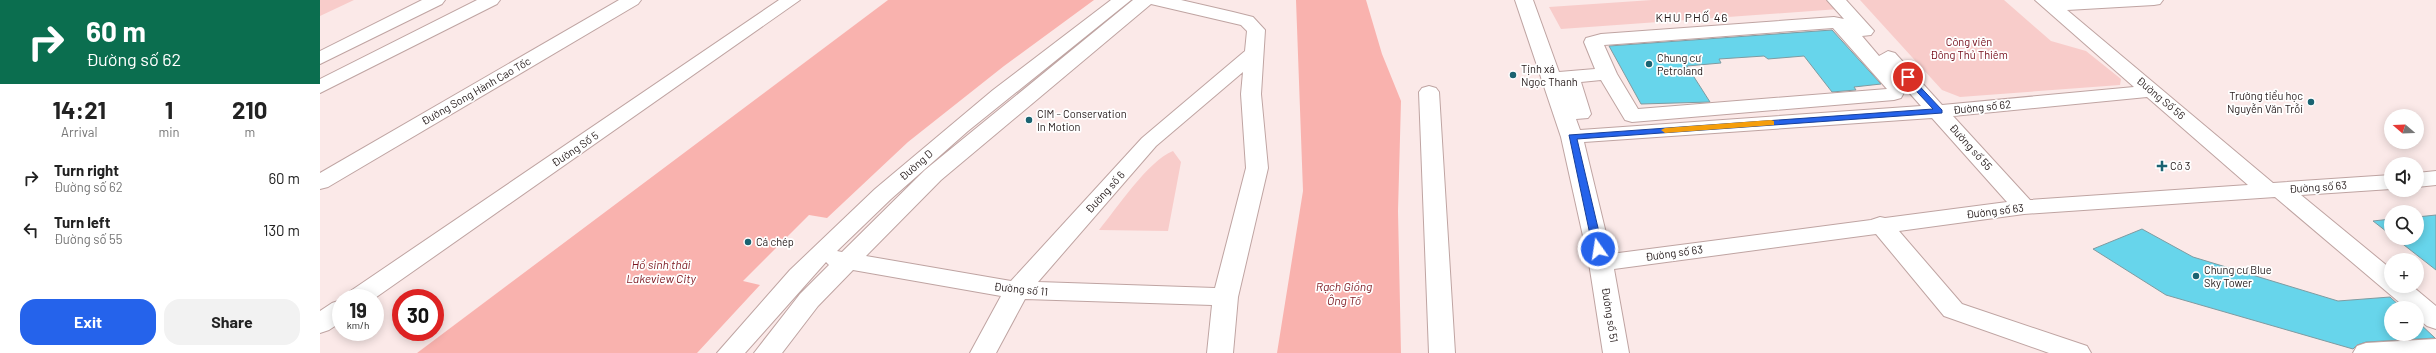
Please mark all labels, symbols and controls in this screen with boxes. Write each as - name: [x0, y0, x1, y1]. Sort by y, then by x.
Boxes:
- district label: KHU PHỐ 46: [1656, 10, 1728, 24]
- text: 60 m: [86, 14, 146, 48]
- icon: right: [20, 16, 72, 68]
- park label: Công viên Đông Thủ Thiêm: [1930, 35, 2008, 61]
- text: Đường số 62: [86, 48, 181, 70]
- place label: Chung cư Petroland: [1657, 51, 1703, 77]
- street label: Đường Song Hành Cao Tốc: [419, 54, 533, 127]
- marker: Chung cư Petroland: [1644, 59, 1654, 69]
- pin: [1891, 60, 1925, 94]
- place label: Tịnh xá Ngọc Thanh: [1521, 62, 1578, 88]
- icon: arrive: [1897, 66, 1919, 88]
- marker: Tịnh xá Ngọc Thanh: [1508, 70, 1518, 80]
- street label: Đường Số 56: [2135, 74, 2188, 122]
- place label: Trường tiểu học Nguyễn Văn Trỗi: [2227, 89, 2303, 115]
- text: 14:21: [52, 95, 106, 124]
- text: 1: [165, 95, 173, 124]
- text: 210: [232, 95, 268, 124]
- street label: Đường số 62: [1952, 97, 2012, 116]
- marker: Trường tiểu học Nguyễn Văn Trỗi: [2306, 97, 2316, 107]
- place label: CIM - Conservation In Motion: [1037, 107, 1127, 133]
- north arrow: [2384, 109, 2424, 149]
- map controls: [2384, 109, 2424, 341]
- marker: CIM - Conservation In Motion: [1024, 115, 1034, 125]
- street label: Đường số 55: [1947, 121, 1996, 173]
- text: Arrival: [61, 124, 97, 140]
- text: min: [158, 124, 180, 140]
- text: m: [244, 124, 255, 140]
- street label: Đường Số 5: [549, 128, 601, 169]
- street label: Đường D: [896, 146, 935, 183]
- button: sound: [2384, 157, 2424, 197]
- place label: Cô 3: [2170, 159, 2190, 172]
- text: Turn right: [54, 161, 119, 179]
- marker: Cô 3: [2157, 161, 2167, 171]
- icon: right: [20, 167, 42, 189]
- street label: Đường số 6: [1082, 168, 1127, 215]
- text: 60 m: [268, 169, 300, 187]
- street label: Đường số 63: [2289, 178, 2347, 195]
- text: Đường số 62: [54, 179, 123, 195]
- street label: Đường số 63: [1965, 201, 2024, 220]
- button: search: [2384, 205, 2424, 245]
- text: Turn left: [54, 213, 110, 231]
- icon: left: [20, 219, 42, 241]
- text: 130 m: [263, 221, 300, 239]
- position arrow: [1577, 228, 1619, 270]
- text: Đường số 55: [54, 231, 122, 247]
- place label: Cá chép: [756, 235, 794, 248]
- marker: Cá chép: [743, 237, 753, 247]
- street label: Đường số 63: [1644, 242, 1704, 263]
- button: +: [2384, 253, 2424, 293]
- water label: Hồ sinh thái Lakeview City: [626, 257, 696, 285]
- place label: Chung cư Blue Sky Tower: [2204, 263, 2272, 289]
- marker: Chung cư Blue Sky Tower: [2191, 271, 2201, 281]
- street label: Đường số 11: [993, 279, 1049, 298]
- water label: Rạch Giồng Ông Tố: [1316, 279, 1372, 307]
- street label: Đường số 51: [1600, 286, 1621, 343]
- speed limit sign: 30: [392, 289, 444, 341]
- text: 19: [349, 298, 367, 322]
- button: Exit: [20, 299, 156, 345]
- button: Share: [164, 299, 300, 345]
- button: −: [2384, 301, 2424, 341]
- text: km/h: [347, 319, 369, 331]

